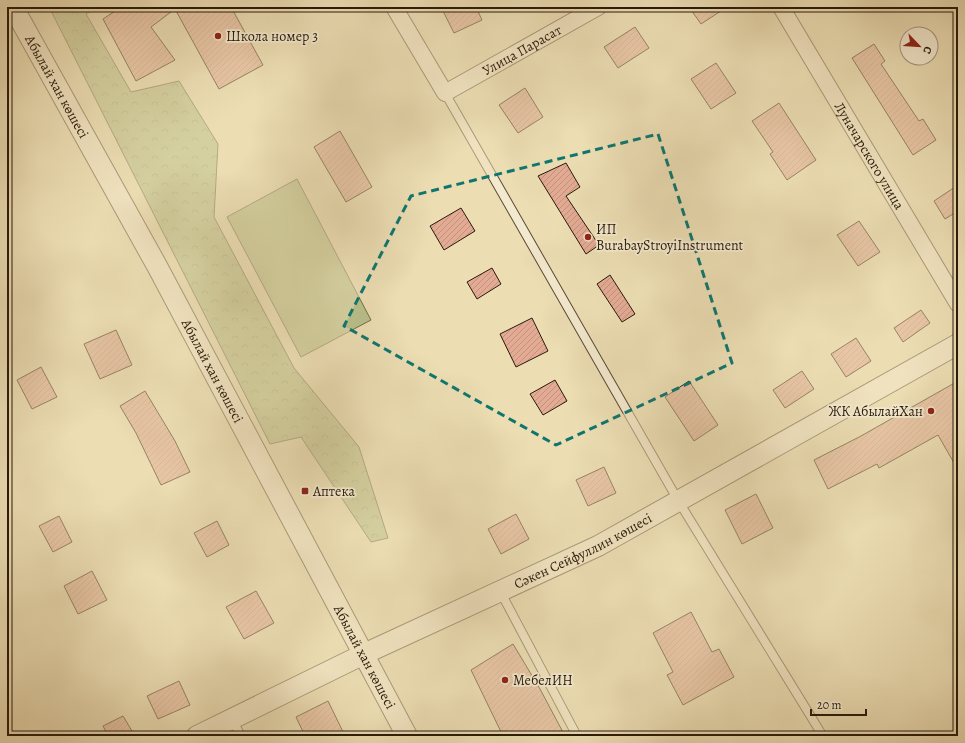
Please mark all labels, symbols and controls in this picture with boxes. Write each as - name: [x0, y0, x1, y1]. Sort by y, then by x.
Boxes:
- street label: Улица Парасат: [479, 20, 565, 80]
- north arrow: [899, 26, 939, 66]
- place label: Школа номер 3: [226, 27, 318, 46]
- street label: Абылай хан көшесі: [20, 31, 94, 142]
- marker: Школа номер 3: [213, 31, 223, 41]
- text: С: [919, 44, 936, 56]
- street label: Луначарского улица: [830, 98, 909, 213]
- place label: ИП BurabayStroyiInstrument: [596, 220, 744, 255]
- marker: ИП BurabayStroyiInstrument: [583, 232, 593, 242]
- street label: Абылай хан көшесі: [177, 315, 248, 426]
- place label: ЖК АбылайХан: [829, 402, 923, 421]
- marker: ЖК АбылайХан: [926, 406, 936, 416]
- place label: Аптека: [312, 482, 355, 501]
- marker: Аптека: [300, 486, 310, 496]
- street label: Сәкен Сейфуллин көшесі: [511, 508, 655, 593]
- street label: Абылай хан көшесі: [329, 601, 400, 712]
- place label: МебелИН: [513, 671, 573, 690]
- marker: МебелИН: [500, 675, 510, 685]
- scale bar: [811, 691, 866, 717]
- text: 20 m: [817, 697, 841, 713]

